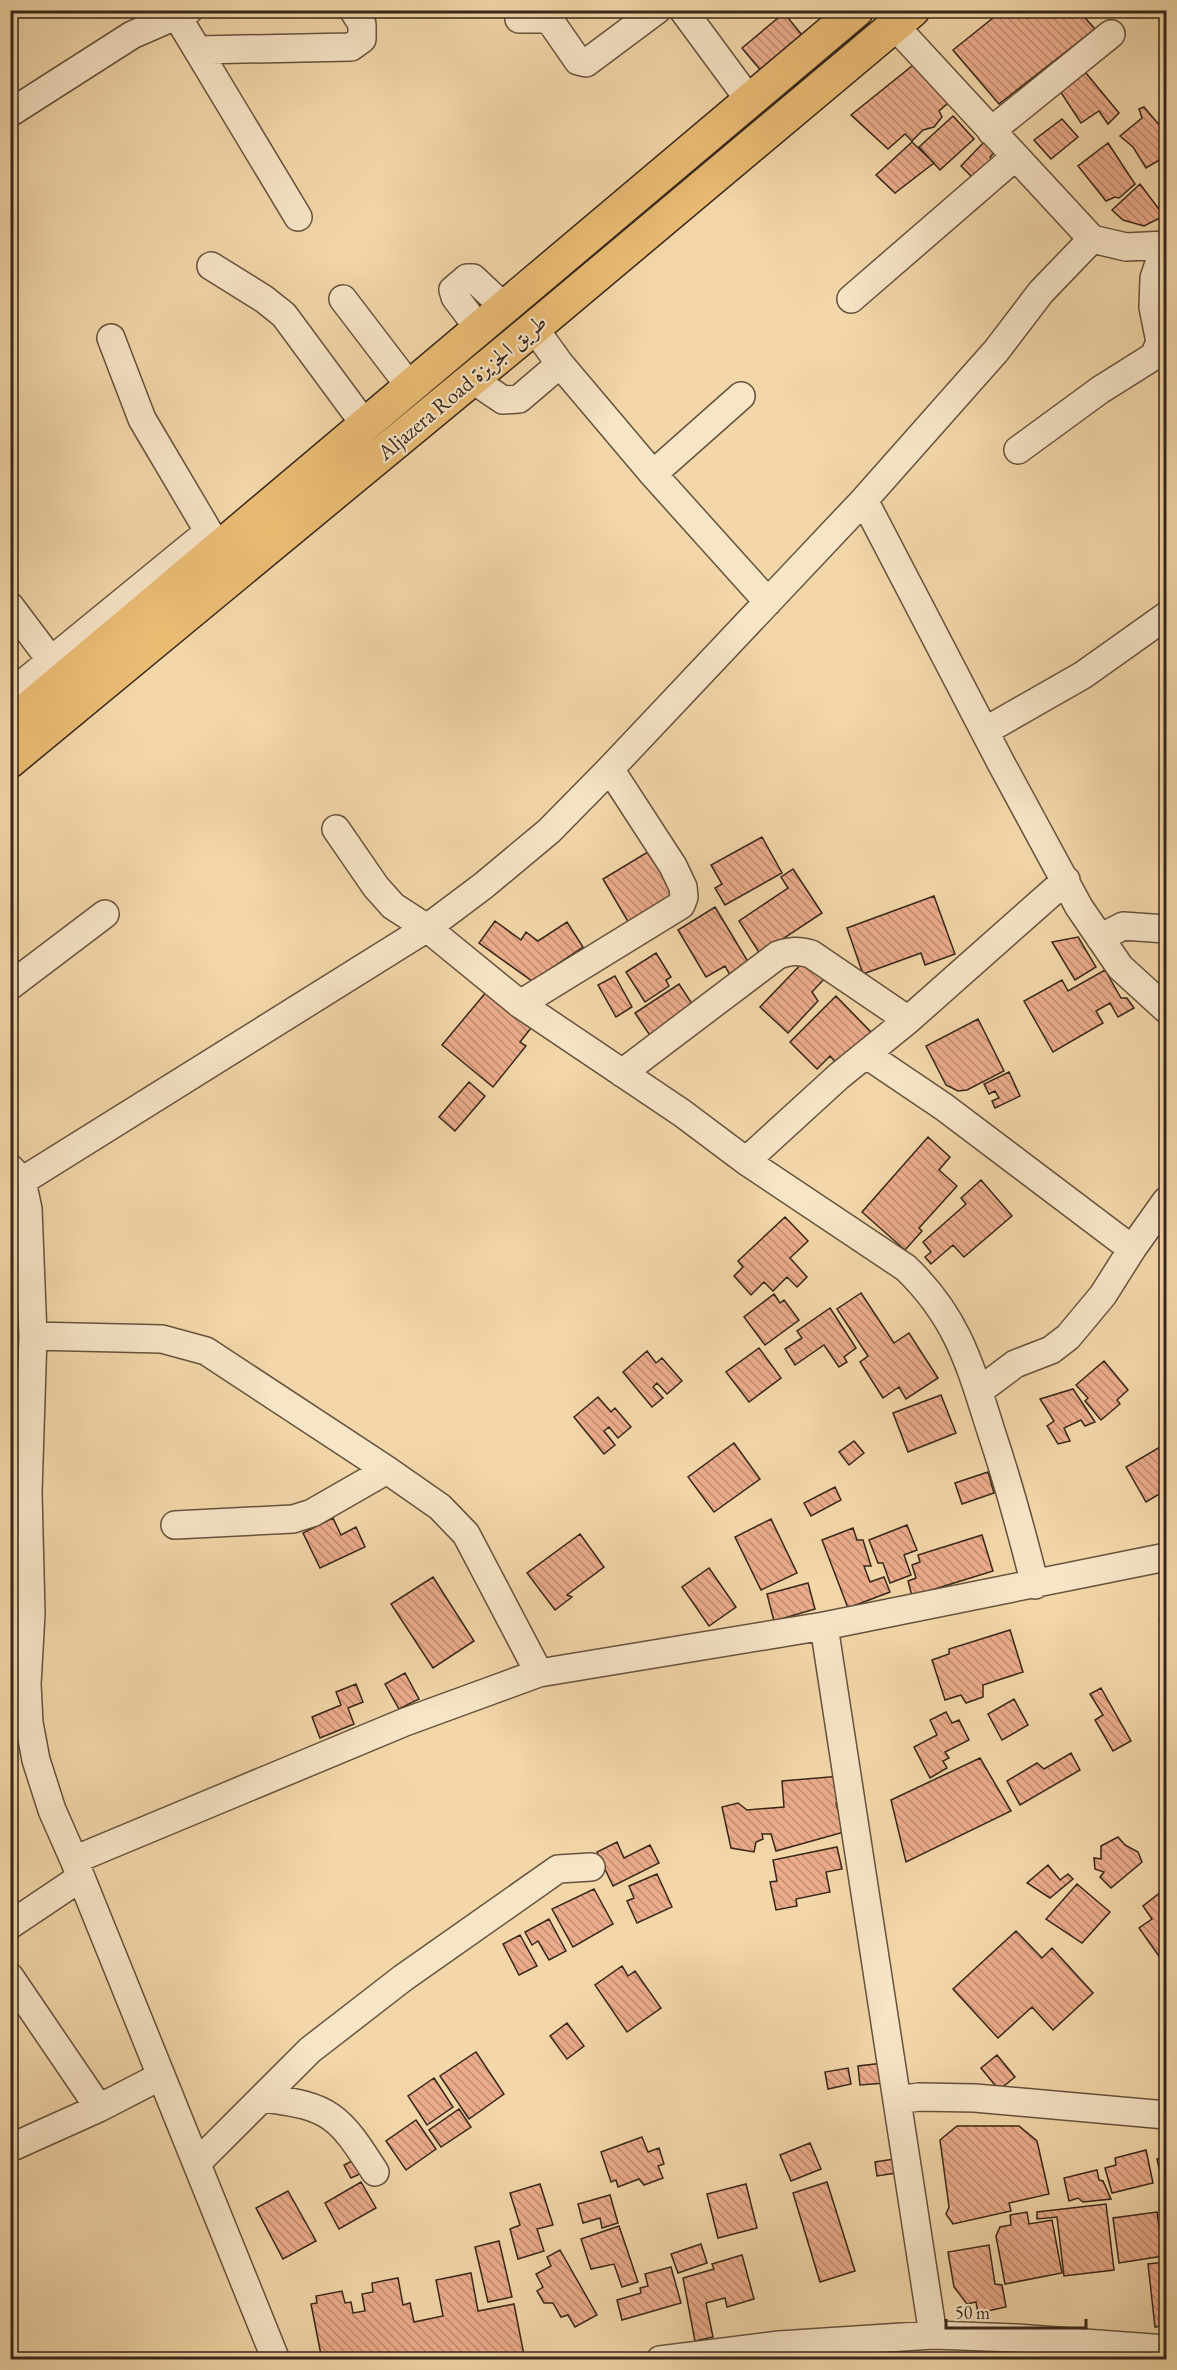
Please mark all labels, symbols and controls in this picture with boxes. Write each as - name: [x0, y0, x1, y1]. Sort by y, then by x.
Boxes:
- street label: Aljazera Road طريق الجزيزة: [370, 307, 553, 467]
- scale bar: [946, 2292, 1086, 2330]
- text: 50 m: [955, 2301, 990, 2324]

